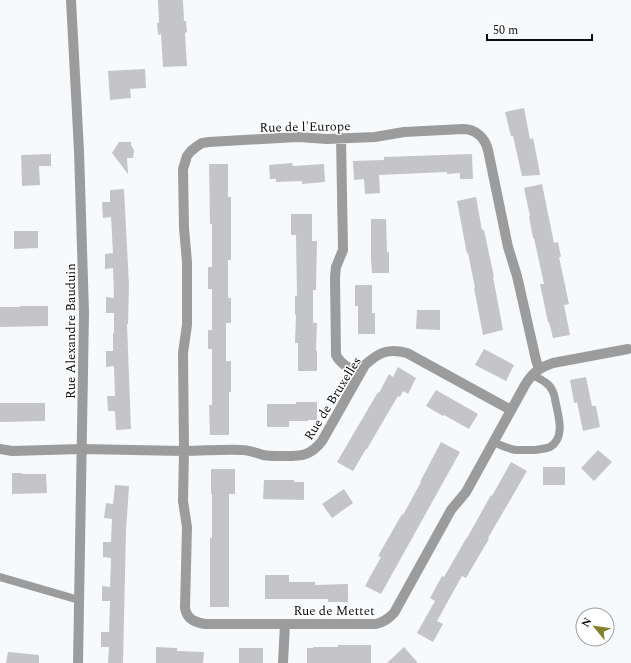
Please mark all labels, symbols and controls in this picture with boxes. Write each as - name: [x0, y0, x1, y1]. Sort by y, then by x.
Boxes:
- scale bar: [487, 16, 592, 42]
- text: 50 m: [493, 21, 518, 40]
- street label: Rue de l'Europe: [259, 116, 351, 138]
- street label: Rue Alexandre Bauduin: [61, 263, 81, 399]
- street label: Rue de Bruxelles: [299, 353, 367, 444]
- street label: Rue de Mettet: [293, 601, 375, 621]
- north arrow: [575, 607, 615, 647]
- text: N: [577, 614, 596, 630]

